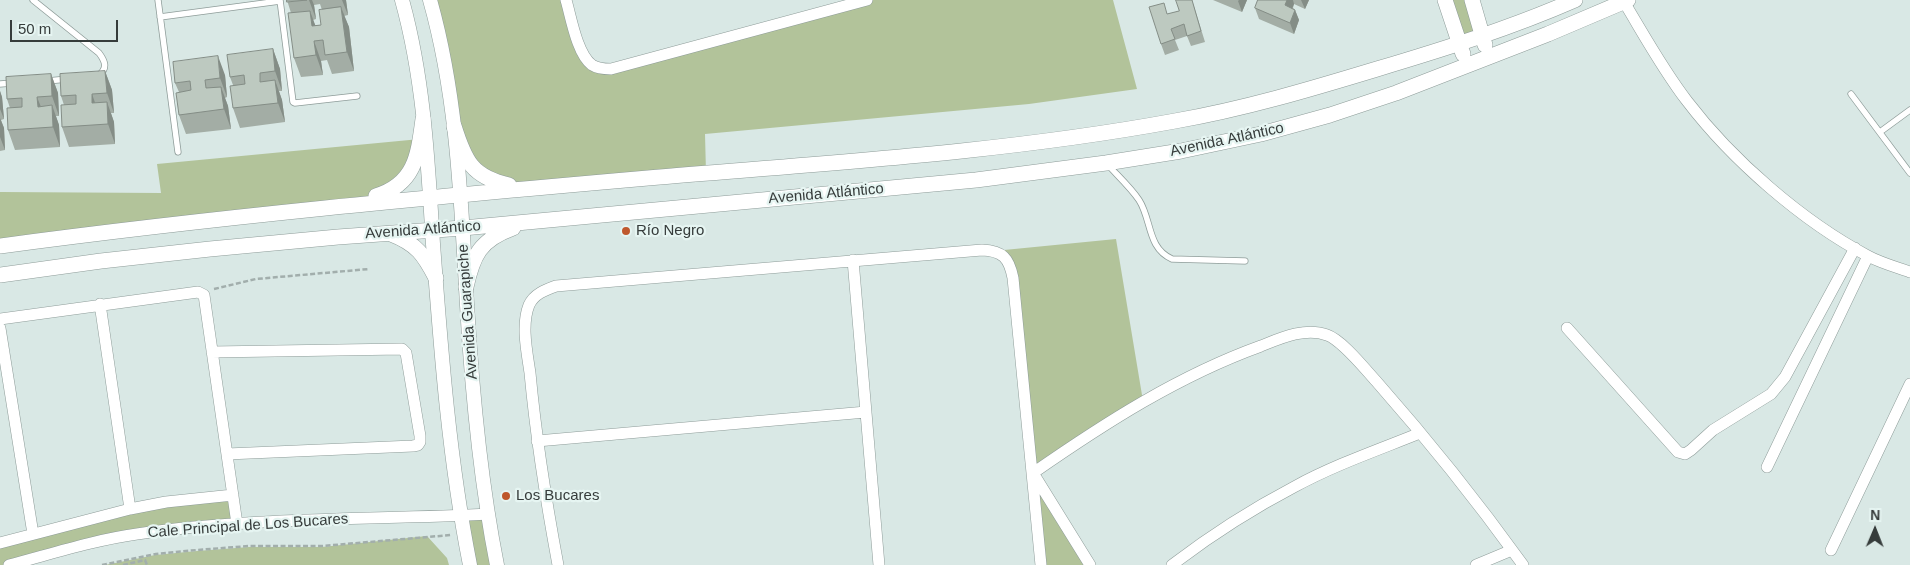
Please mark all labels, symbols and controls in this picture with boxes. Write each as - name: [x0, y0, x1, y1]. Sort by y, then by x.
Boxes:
- scale bar: [12, 10, 120, 42]
- text: 50 m: [18, 20, 51, 37]
- street label: Avenida Atlántico: [1169, 119, 1285, 161]
- street label: Avenida Atlántico: [768, 180, 884, 208]
- street label: Avenida Atlántico: [365, 217, 481, 243]
- place label: Río Negro: [636, 222, 704, 240]
- marker: Río Negro: [620, 225, 632, 237]
- street label: Avenida Guarapiche: [454, 244, 482, 380]
- place label: Los Bucares: [516, 487, 599, 505]
- marker: Los Bucares: [500, 490, 512, 502]
- north arrow: [1850, 505, 1900, 555]
- text: N: [1870, 507, 1880, 523]
- street label: Cale Principal de Los Bucares: [147, 510, 349, 542]

